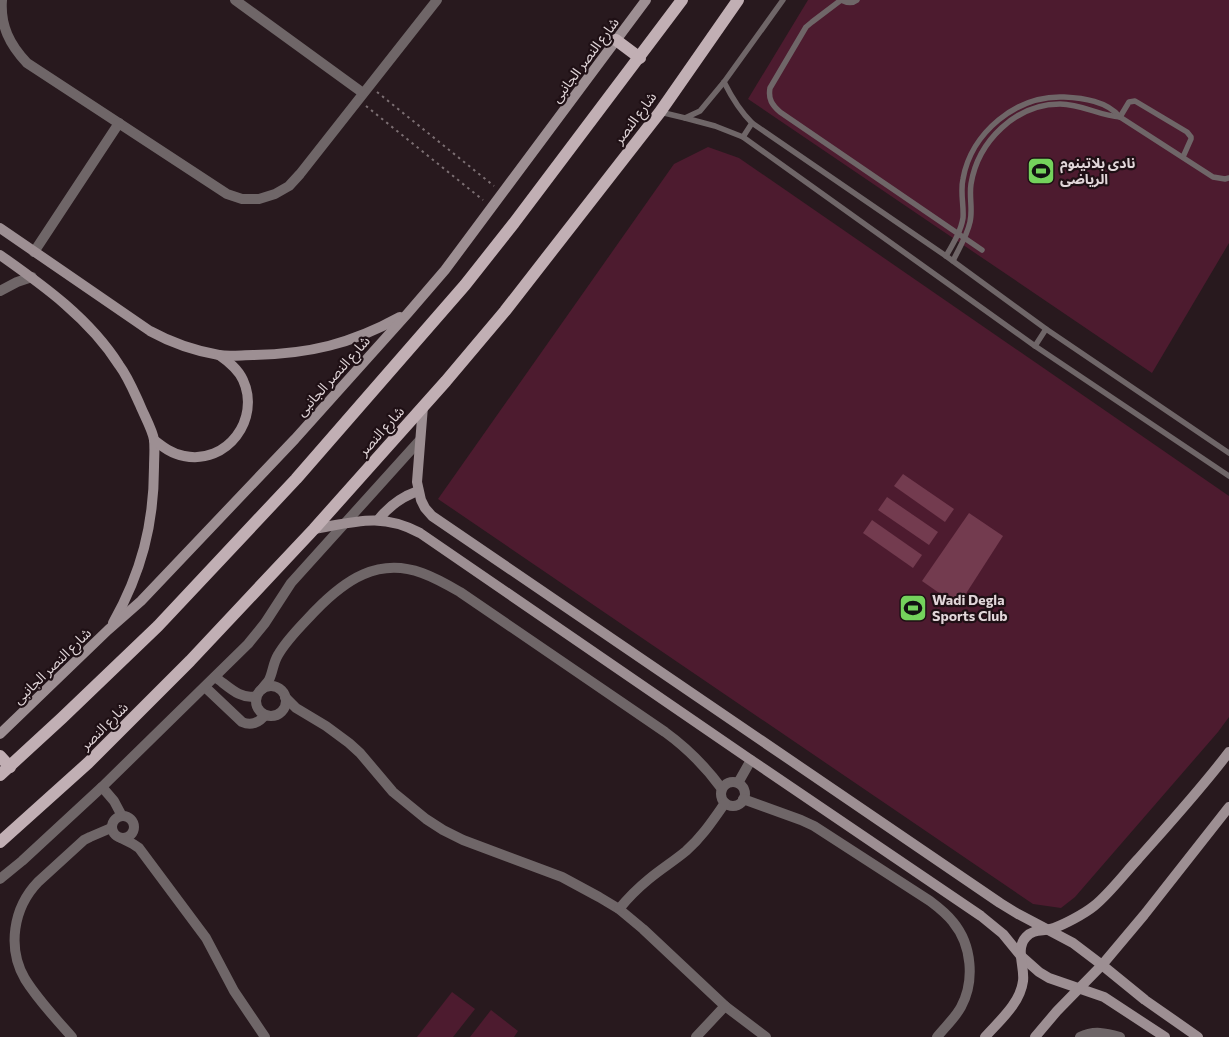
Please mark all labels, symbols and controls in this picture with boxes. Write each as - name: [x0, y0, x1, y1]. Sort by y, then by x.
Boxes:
- street label: شارع النصر الجانبى: [547, 14, 625, 107]
- street label: شارع النصر: [609, 88, 662, 150]
- place label: نادى بلاتينوم الرياضى: [1060, 154, 1135, 188]
- sports icon: نادى بلاتينوم الرياضى: [1026, 156, 1056, 186]
- street label: شارع النصر الجانبى: [292, 332, 375, 421]
- street label: شارع النصر: [353, 402, 409, 462]
- place label: Wadi Degla Sports Club: [932, 591, 1008, 624]
- sports icon: Wadi Degla Sports Club: [898, 593, 928, 623]
- street label: شارع النصر الجانبى: [9, 624, 96, 709]
- street label: شارع النصر: [76, 698, 133, 756]

